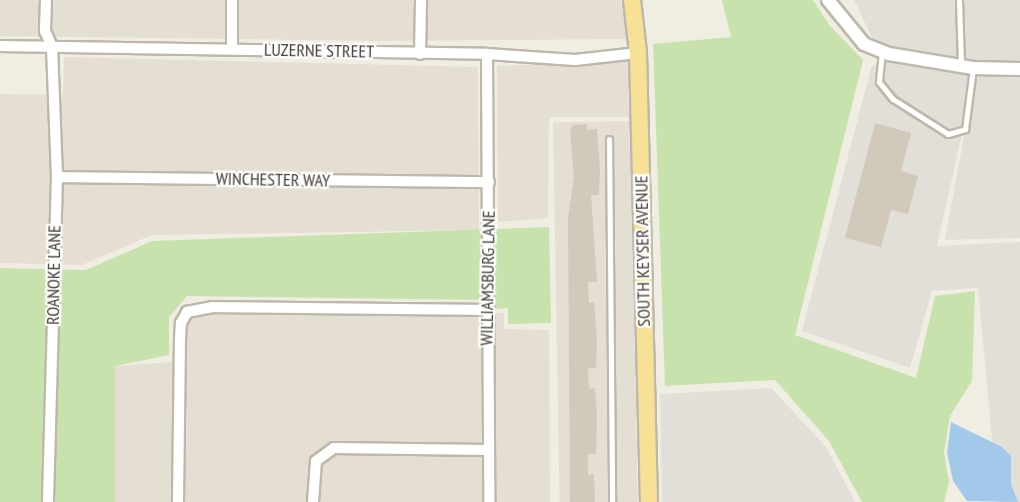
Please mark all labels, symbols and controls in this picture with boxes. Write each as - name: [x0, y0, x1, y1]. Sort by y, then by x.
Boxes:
- street label: LUZERNE STREET: [264, 39, 374, 63]
- street label: WINCHESTER WAY: [215, 168, 331, 192]
- street label: SOUTH KEYSER AVENUE: [631, 175, 655, 327]
- street label: WILLIAMSBURG LANE: [476, 210, 500, 346]
- street label: ROANOKE LANE: [42, 225, 66, 325]

